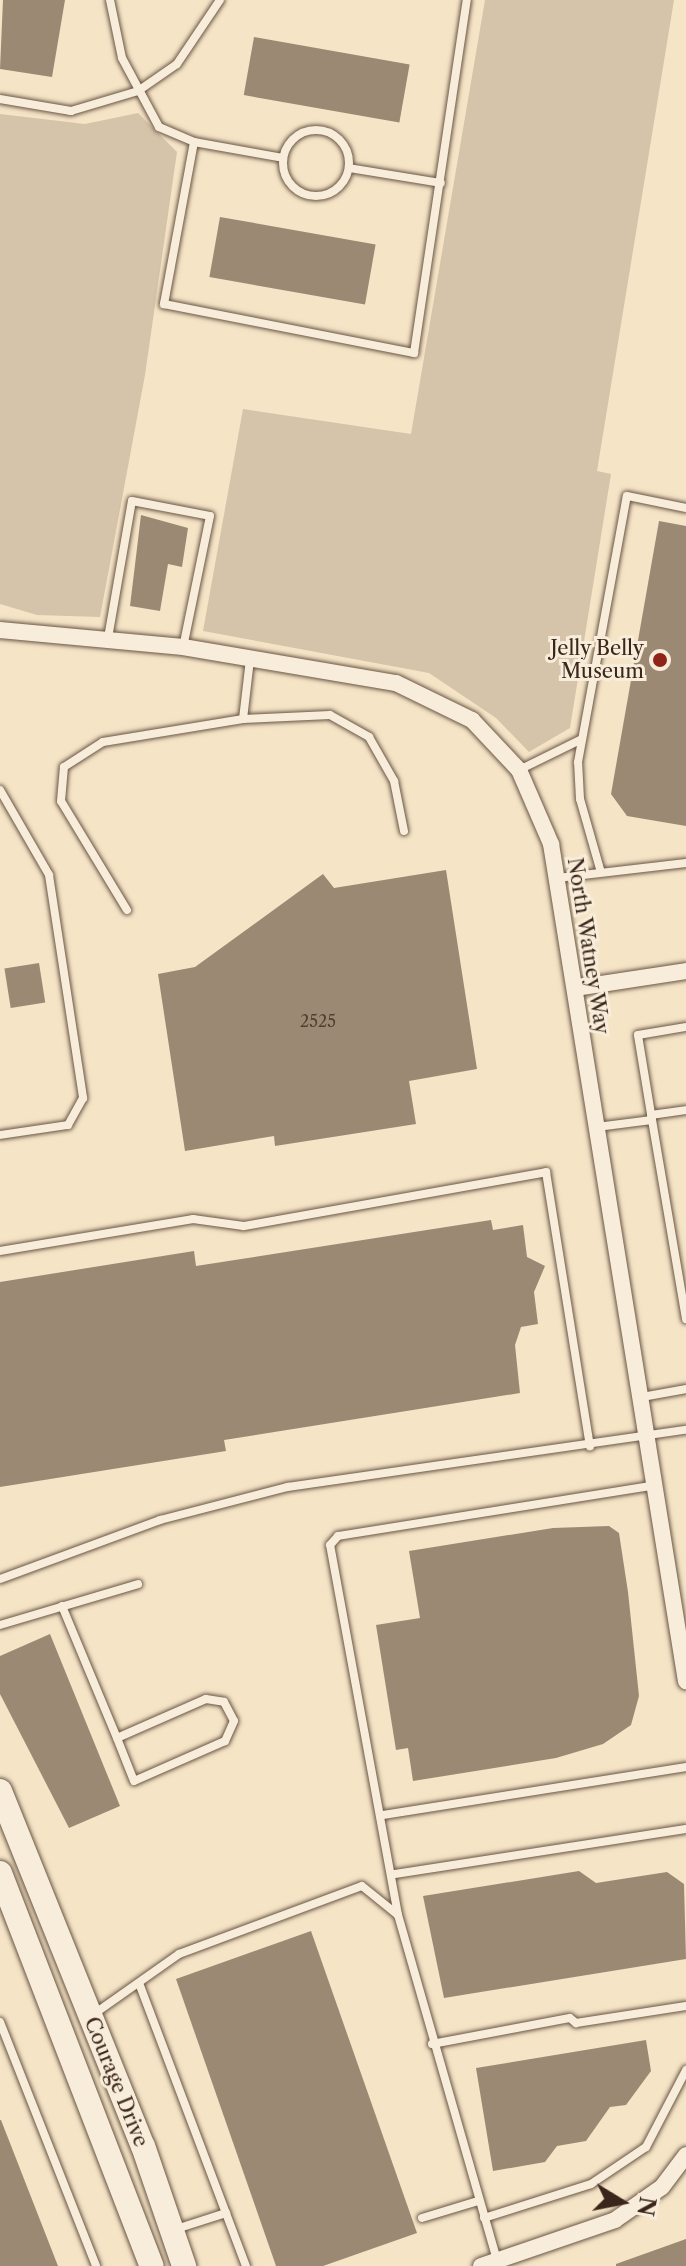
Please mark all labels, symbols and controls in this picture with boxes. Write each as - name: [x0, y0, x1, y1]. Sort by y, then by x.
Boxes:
- place label: Jelly Belly Museum: [550, 636, 644, 683]
- marker: Jelly Belly Museum: [651, 651, 669, 669]
- street label: North Watney Way: [562, 855, 614, 1037]
- house number: 2525: [300, 1011, 336, 1031]
- street label: Courage Drive: [79, 2014, 153, 2150]
- north arrow: [582, 2162, 662, 2242]
- text: N: [631, 2194, 661, 2218]

